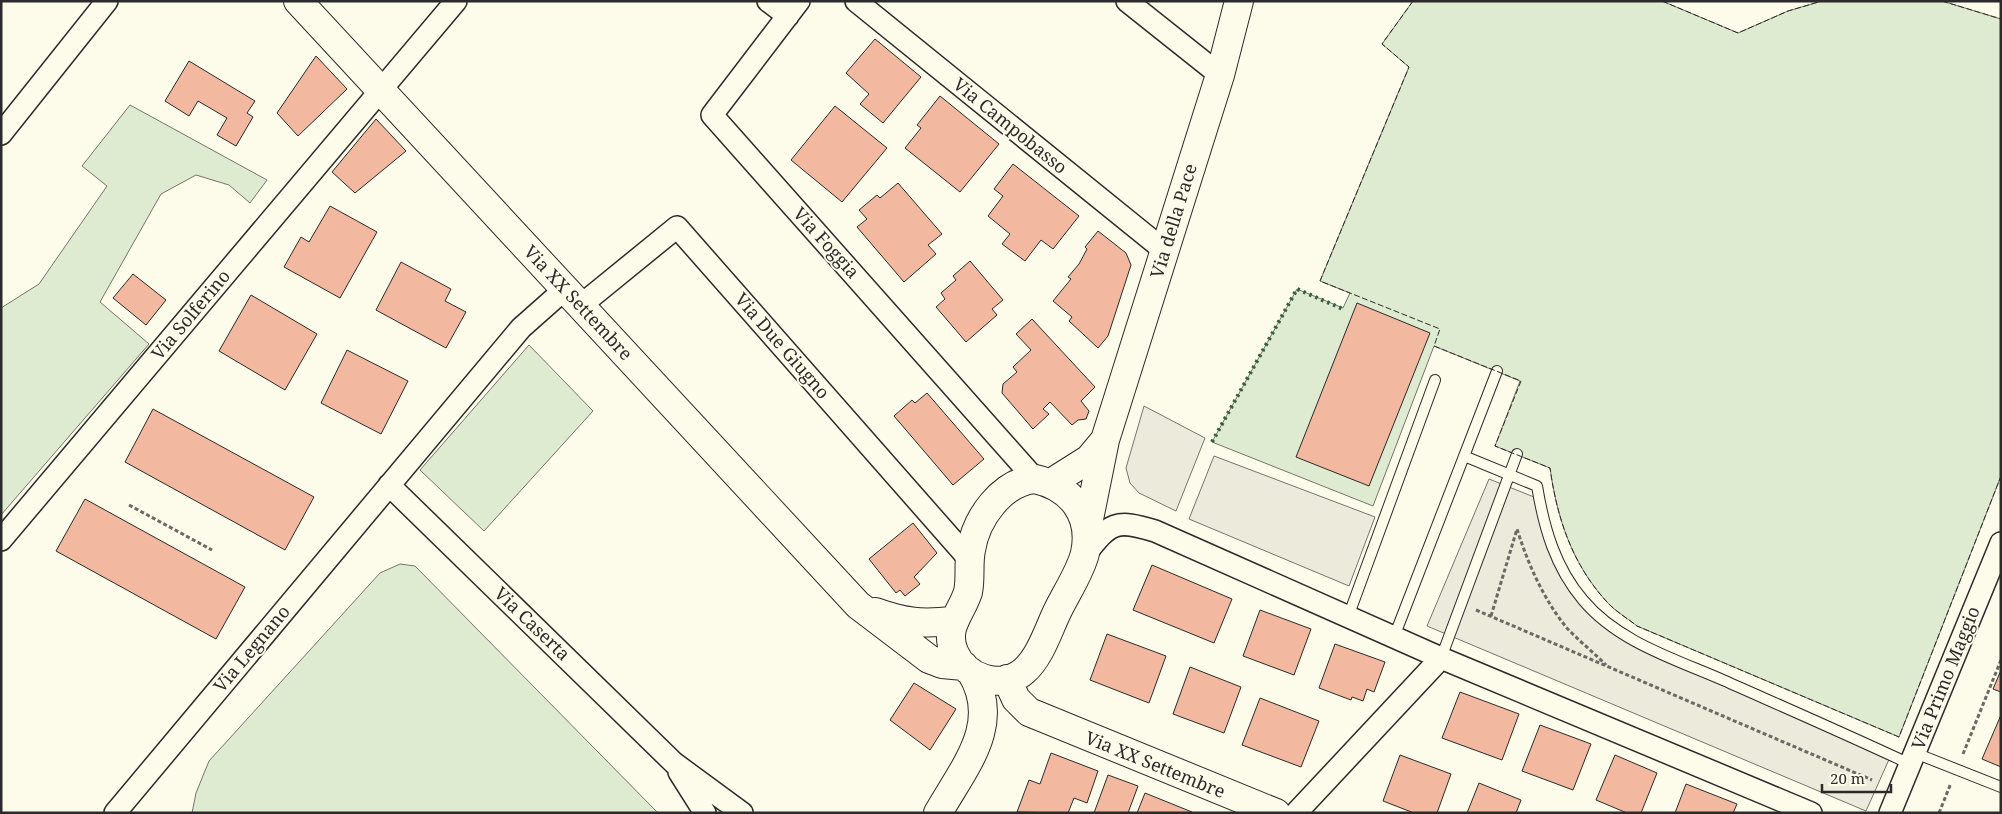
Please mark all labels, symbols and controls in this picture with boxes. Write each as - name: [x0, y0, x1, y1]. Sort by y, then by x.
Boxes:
- street label: Via Campobasso: [949, 72, 1073, 179]
- street label: Via della Pace: [1144, 160, 1202, 281]
- street label: Via Foggia: [788, 201, 865, 283]
- street label: Via XX Settembre: [519, 240, 638, 365]
- street label: Via Solferino: [145, 264, 235, 365]
- street label: Via Due Giugno: [730, 287, 836, 404]
- street label: Via Caserta: [490, 581, 576, 665]
- street label: Via Legnano: [208, 600, 295, 697]
- street label: Via Primo Maggio: [1905, 602, 1985, 753]
- street label: Via XX Settembre: [1082, 725, 1229, 803]
- scale bar: [1822, 762, 1891, 794]
- text: 20 m: [1830, 768, 1865, 788]

